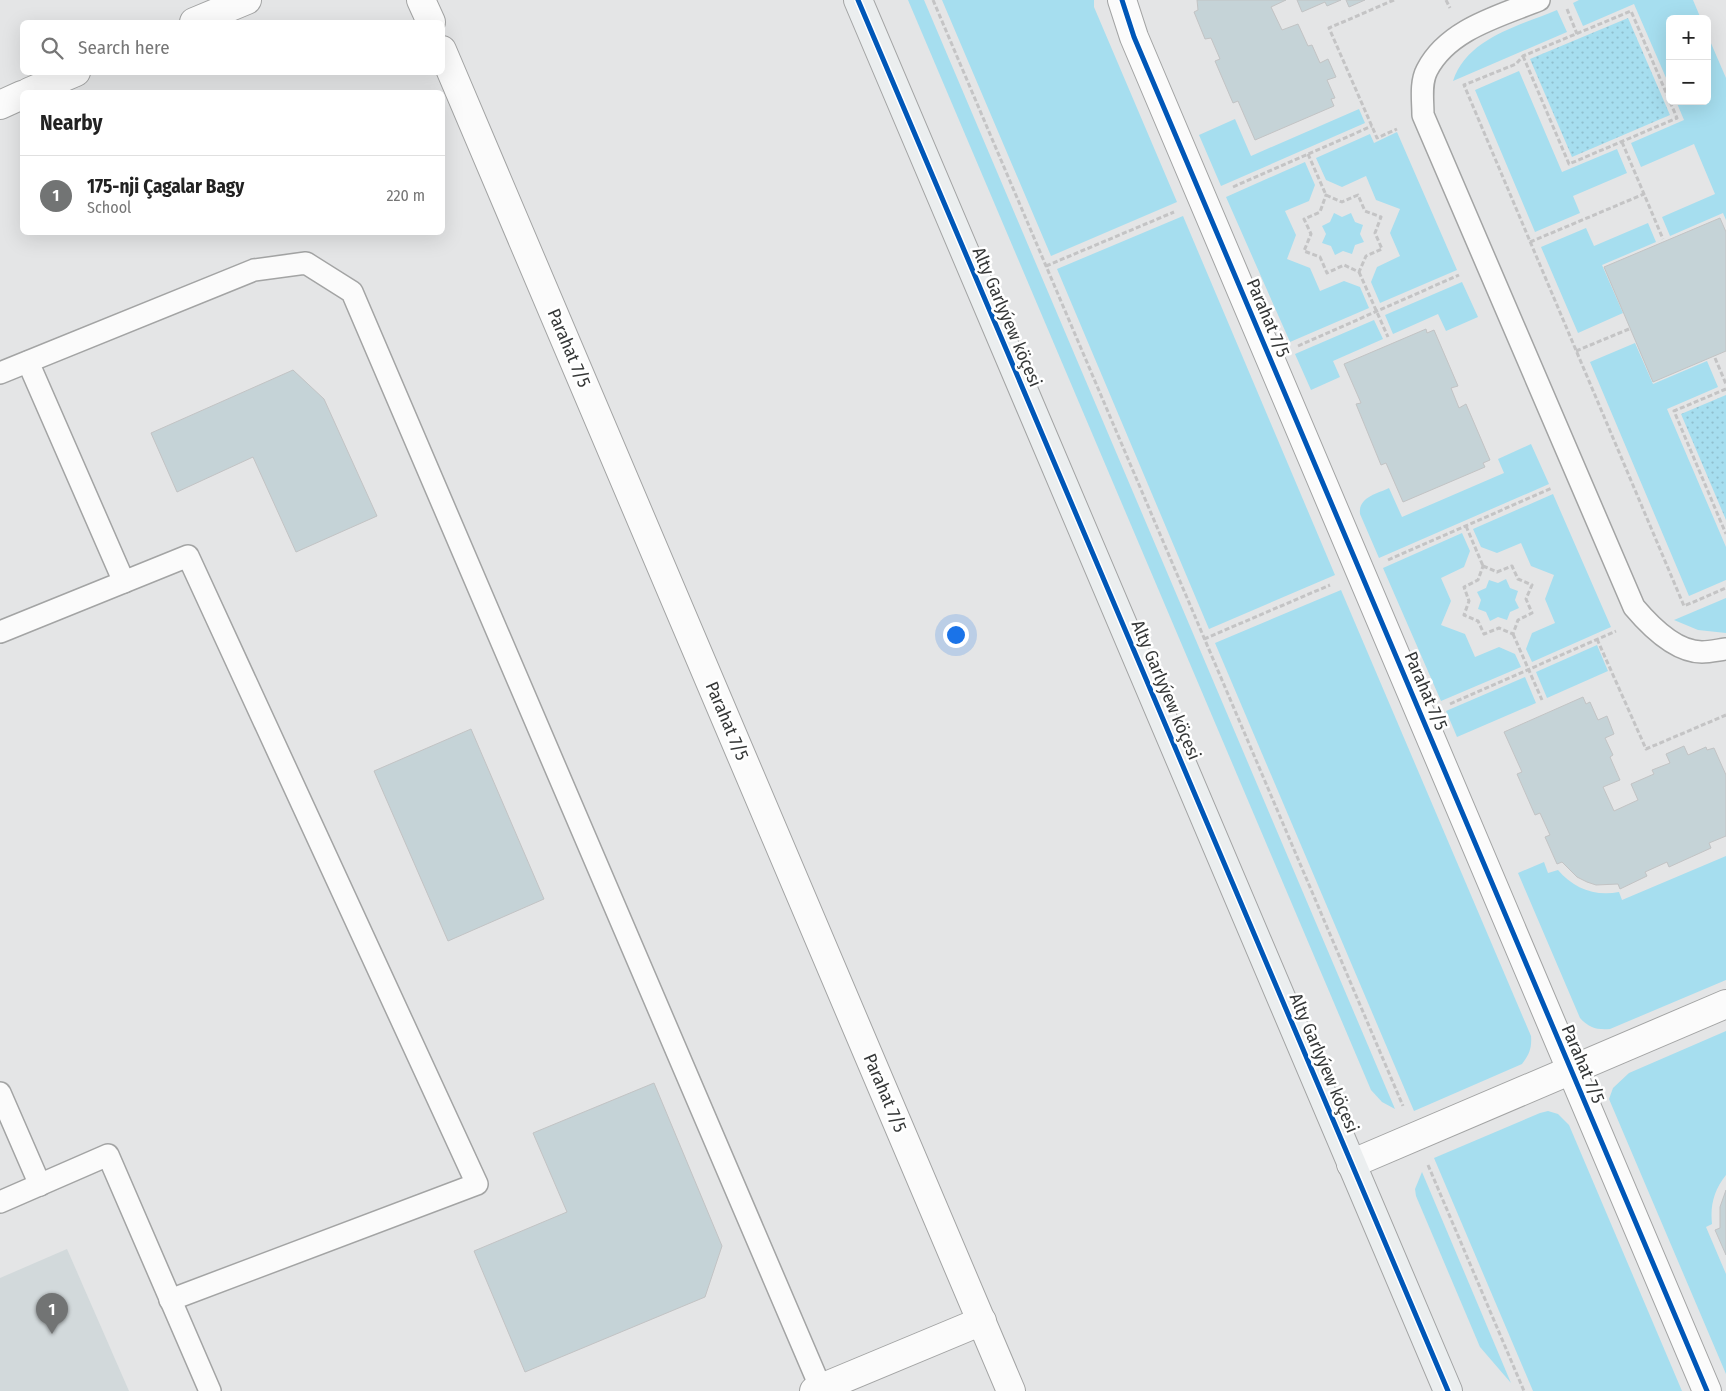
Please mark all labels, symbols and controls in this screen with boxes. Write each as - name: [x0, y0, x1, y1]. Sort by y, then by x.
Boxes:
- map controls: [1666, 15, 1711, 105]
- button: +: [1666, 15, 1711, 60]
- search box: [20, 20, 445, 75]
- icon: search: [38, 34, 66, 62]
- text: Search here: [78, 36, 170, 59]
- button: −: [1666, 60, 1711, 105]
- text: Nearby: [40, 110, 102, 136]
- text: 175-nji Çagalar Bagy: [87, 175, 244, 198]
- text: 1: [53, 186, 59, 205]
- text: 220 m: [386, 186, 425, 205]
- text: School: [87, 198, 131, 217]
- street label: Alty Garlyýew köçesi: [968, 244, 1046, 390]
- street label: Parahat 7/5: [1242, 275, 1294, 361]
- street label: Parahat 7/5: [543, 305, 595, 391]
- street label: Alty Garlyýew köçesi: [1127, 617, 1205, 763]
- your location: [943, 622, 969, 648]
- street label: Parahat 7/5: [1400, 648, 1452, 734]
- street label: Parahat 7/5: [701, 678, 753, 764]
- street label: Alty Garlyýew köçesi: [1285, 990, 1363, 1136]
- street label: Parahat 7/5: [1557, 1021, 1609, 1107]
- street label: Parahat 7/5: [859, 1050, 911, 1136]
- pin: 1: [36, 1293, 68, 1334]

